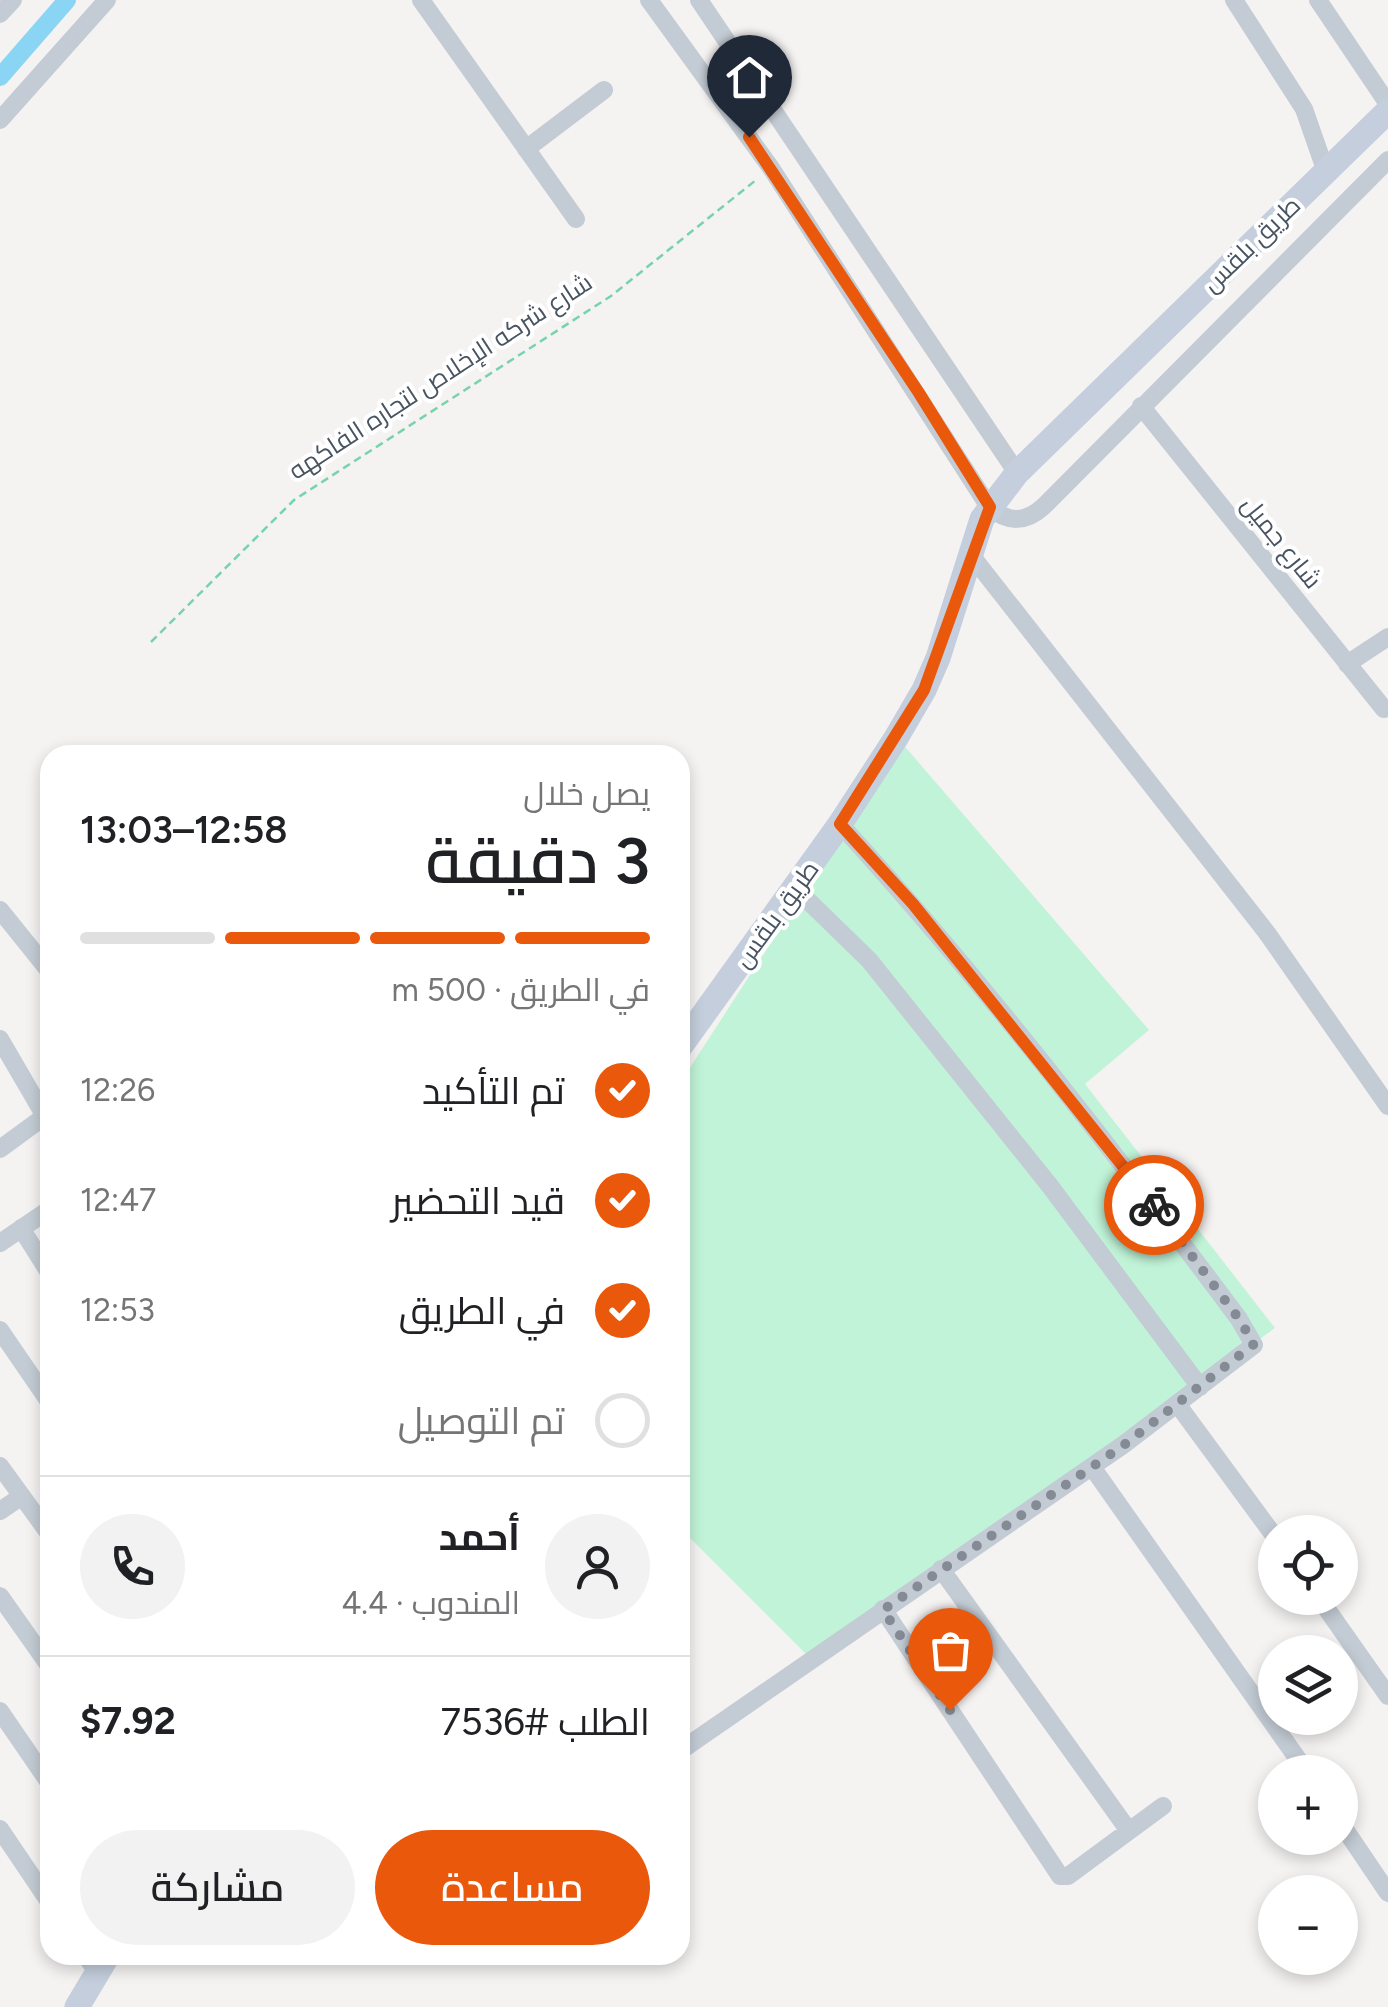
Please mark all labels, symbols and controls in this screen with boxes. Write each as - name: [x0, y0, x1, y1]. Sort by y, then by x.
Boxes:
- pin: [707, 35, 792, 138]
- icon: home: [722, 50, 777, 105]
- street label: طريق بلقس: [1196, 190, 1307, 299]
- street label: شارع شركه الإخلاص لتجاره الفاكهه: [283, 267, 598, 487]
- street label: شارع جميل: [1234, 490, 1328, 596]
- text: يصل خلال: [523, 775, 650, 813]
- text: 12:58–13:03: [80, 807, 288, 853]
- text: 3 دقيقة: [425, 821, 650, 899]
- street label: طريق بلقس: [727, 855, 826, 974]
- text: في الطريق · 500 m: [392, 971, 650, 1009]
- icon: check: [595, 1063, 650, 1118]
- text: تم التأكيد: [422, 1068, 565, 1114]
- text: 12:26: [80, 1071, 155, 1109]
- courier: [1104, 1155, 1204, 1255]
- icon: check: [595, 1173, 650, 1228]
- text: قيد التحضير: [391, 1178, 565, 1224]
- icon: bike: [1127, 1178, 1182, 1233]
- text: 12:47: [80, 1181, 156, 1219]
- icon: check: [595, 1283, 650, 1338]
- text: في الطريق: [399, 1288, 565, 1334]
- text: 12:53: [80, 1291, 155, 1329]
- text: تم التوصيل: [398, 1398, 565, 1444]
- button: phone: [80, 1514, 185, 1619]
- text: أحمد: [439, 1514, 520, 1560]
- button: person: [545, 1514, 650, 1619]
- map controls: [1258, 1515, 1358, 1975]
- button: locate: [1258, 1515, 1358, 1615]
- text: المندوب · 4.4: [341, 1584, 520, 1622]
- pin: [908, 1608, 993, 1711]
- icon: bag: [923, 1623, 978, 1678]
- button: layers: [1258, 1635, 1358, 1735]
- text: $7.92: [80, 1698, 176, 1744]
- text: الطلب #7536: [440, 1699, 650, 1745]
- button: +: [1258, 1755, 1358, 1855]
- button: مشاركة: [80, 1830, 355, 1945]
- button: مساعدة: [375, 1830, 650, 1945]
- button: −: [1258, 1875, 1358, 1975]

